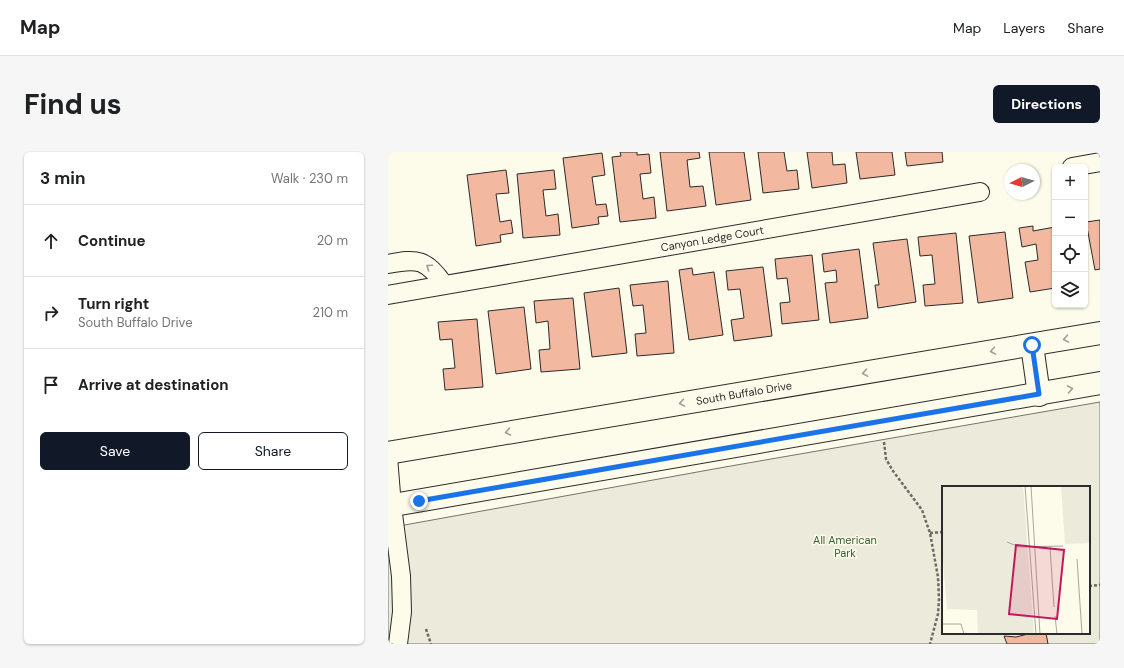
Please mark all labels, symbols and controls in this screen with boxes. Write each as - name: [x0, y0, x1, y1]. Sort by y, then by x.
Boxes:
- text: Map: [20, 15, 60, 40]
- text: Map: [953, 19, 981, 37]
- text: Layers: [1003, 19, 1045, 37]
- text: Share: [1067, 19, 1104, 37]
- button: Directions: [993, 85, 1100, 123]
- text: Find us: [24, 86, 122, 123]
- north arrow: [1004, 164, 1040, 200]
- map controls: [1052, 164, 1088, 308]
- button: +: [1052, 164, 1088, 200]
- text: 3 min: [40, 167, 85, 189]
- text: Walk · 230 m: [271, 170, 348, 187]
- button: −: [1052, 200, 1088, 236]
- street label: Canyon Ledge Court: [660, 223, 765, 254]
- icon: ahead: [40, 230, 62, 252]
- text: Continue: [78, 231, 146, 251]
- text: 20 m: [317, 232, 348, 249]
- button: locate: [1052, 236, 1088, 272]
- one-way arrow: [426, 265, 433, 272]
- button: layers: [1052, 272, 1088, 308]
- text: Turn right: [78, 294, 149, 314]
- icon: right: [40, 302, 62, 324]
- text: 210 m: [313, 304, 348, 321]
- text: South Buffalo Drive: [78, 314, 193, 331]
- one-way arrow: [1063, 334, 1069, 342]
- route start: [1023, 336, 1041, 354]
- one-way arrow: [990, 346, 996, 355]
- one-way arrow: [862, 368, 868, 376]
- icon: arrive: [40, 374, 62, 396]
- text: Arrive at destination: [78, 375, 229, 395]
- street label: South Buffalo Drive: [695, 378, 793, 408]
- one-way arrow: [1067, 385, 1073, 394]
- one-way arrow: [679, 399, 685, 407]
- one-way arrow: [505, 428, 512, 436]
- button: Save: [40, 432, 190, 470]
- button: Share: [198, 432, 348, 470]
- inset map: [942, 486, 1090, 634]
- route end: [410, 492, 428, 510]
- park label: All American Park: [813, 533, 877, 560]

